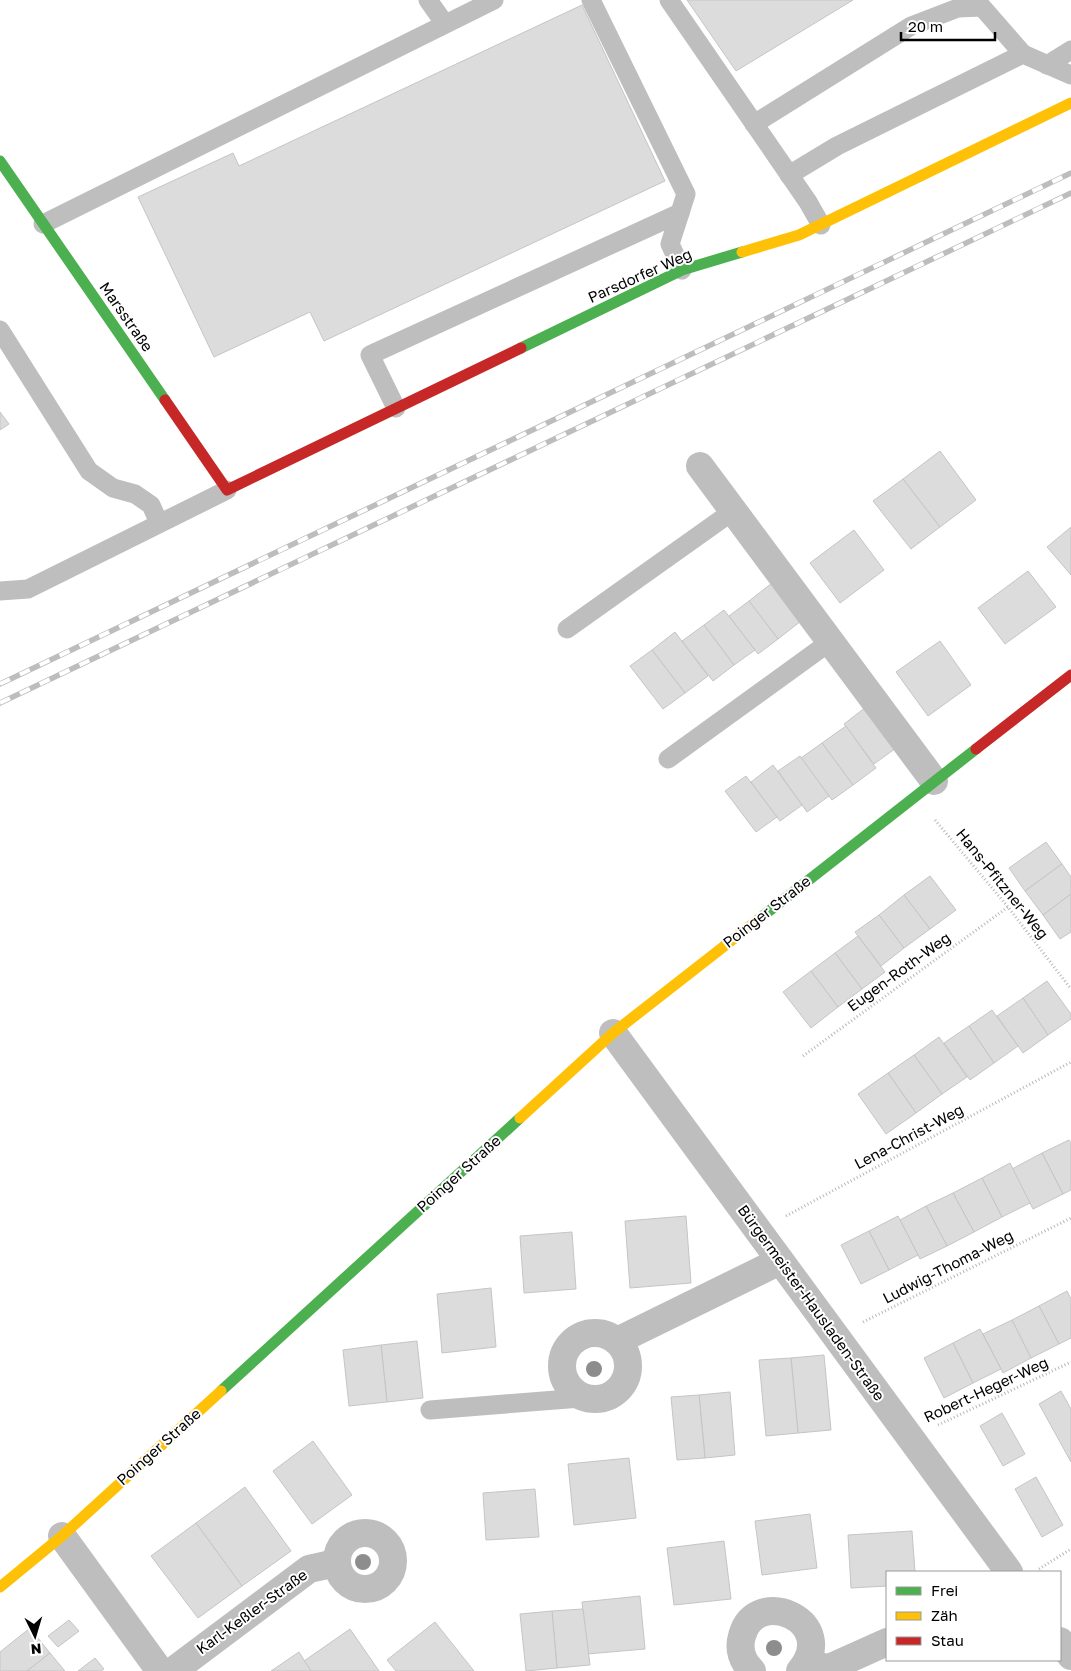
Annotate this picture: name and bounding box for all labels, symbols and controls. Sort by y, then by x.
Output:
scale bar [901,10,995,42]
text: 20 m [908,17,943,35]
street label: Parsdorfer Weg [585,244,694,306]
street label: Marsstraße [96,278,158,355]
street label: Hans-Pfitzner-Weg [953,825,1053,942]
street label: Poinger Straße [719,871,814,951]
street label: Eugen-Roth-Weg [843,928,953,1015]
street label: Lena-Christ-Weg [851,1100,966,1172]
street label: Poinger Straße [413,1131,504,1216]
street label: Bürgermeister-Hausladen-Straße [735,1201,889,1404]
street label: Ludwig-Thoma-Weg [879,1225,1016,1307]
street label: Robert-Heger-Weg [921,1352,1051,1426]
street label: Poinger Straße [113,1404,204,1489]
street label: Karl-Keßler-Straße [192,1565,311,1657]
legend [886,1571,1061,1661]
text: Frei [931,1581,958,1599]
text: Zäh [931,1606,958,1624]
north arrow [10,1611,60,1661]
text: Stau [931,1631,964,1649]
text: N [30,1641,42,1658]

